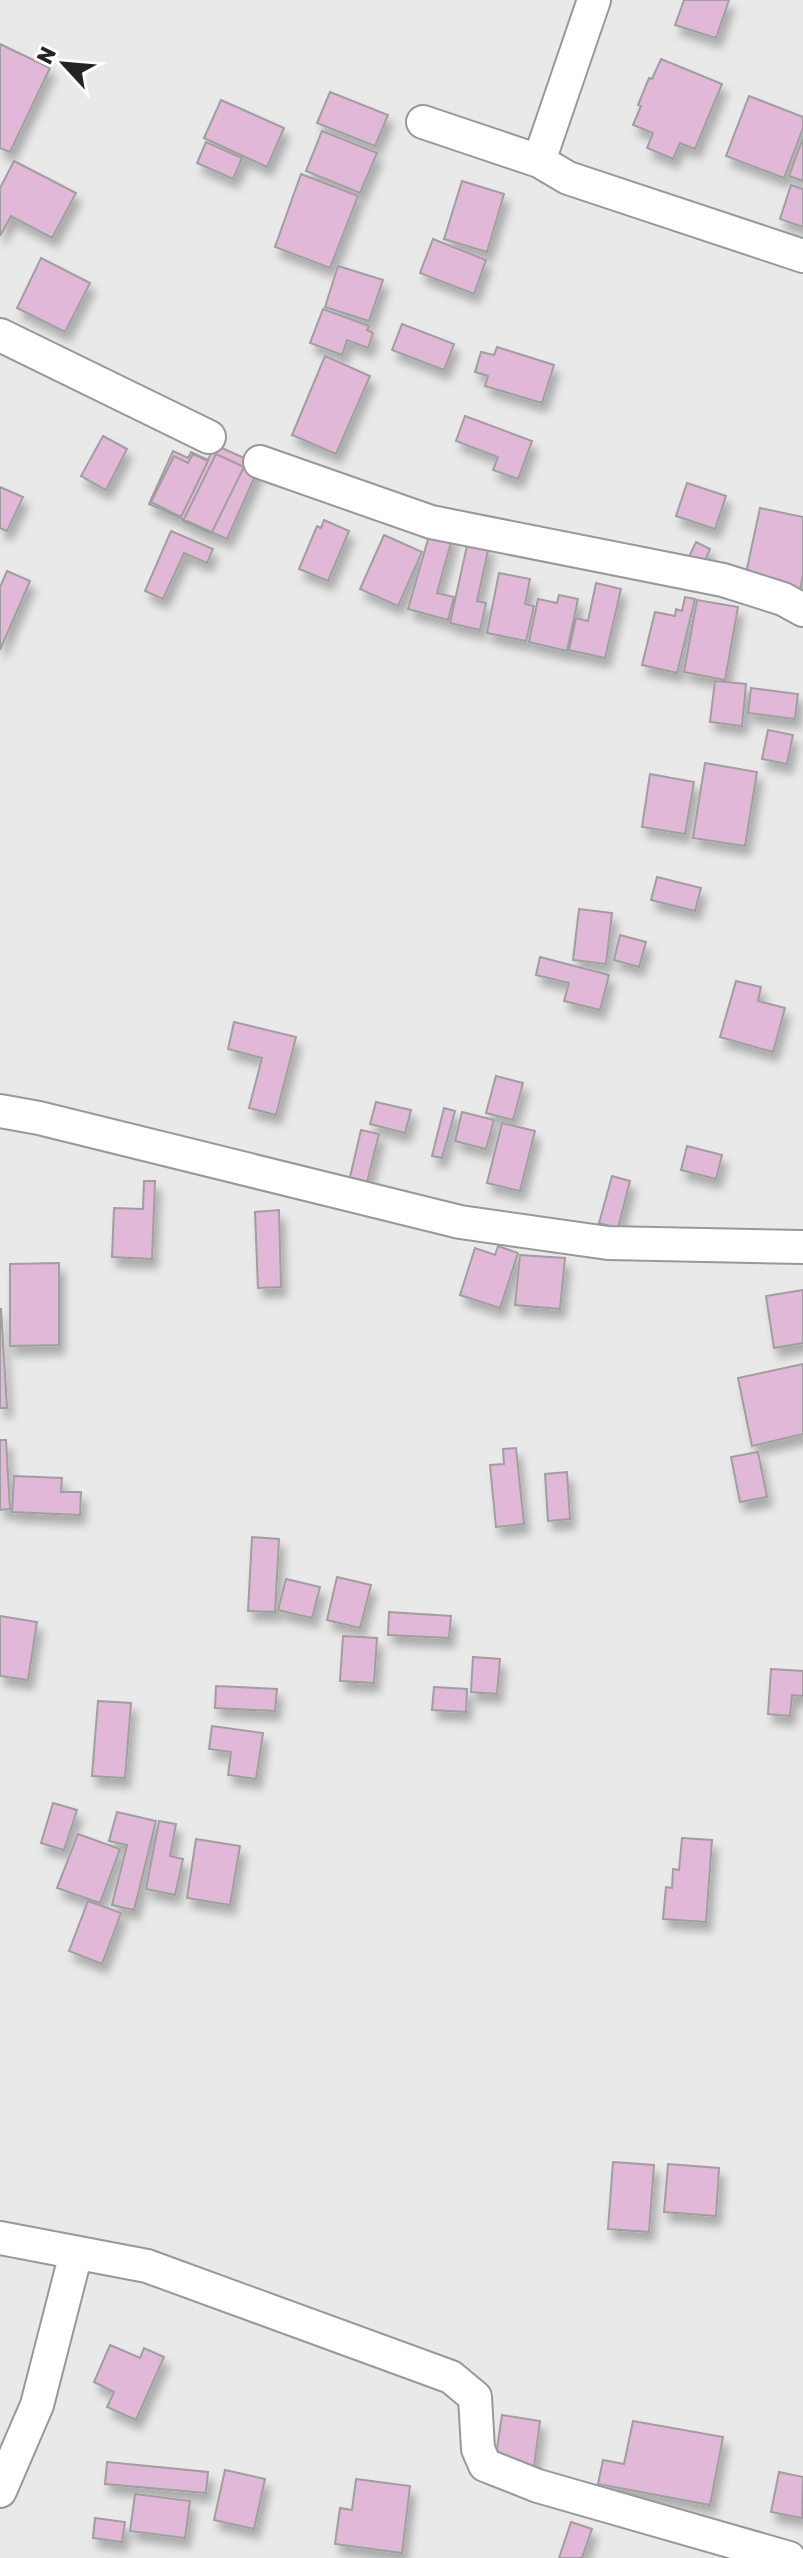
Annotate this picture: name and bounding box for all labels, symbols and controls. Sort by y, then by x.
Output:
north arrow [24,24,104,104]
text: N [31,42,62,68]

